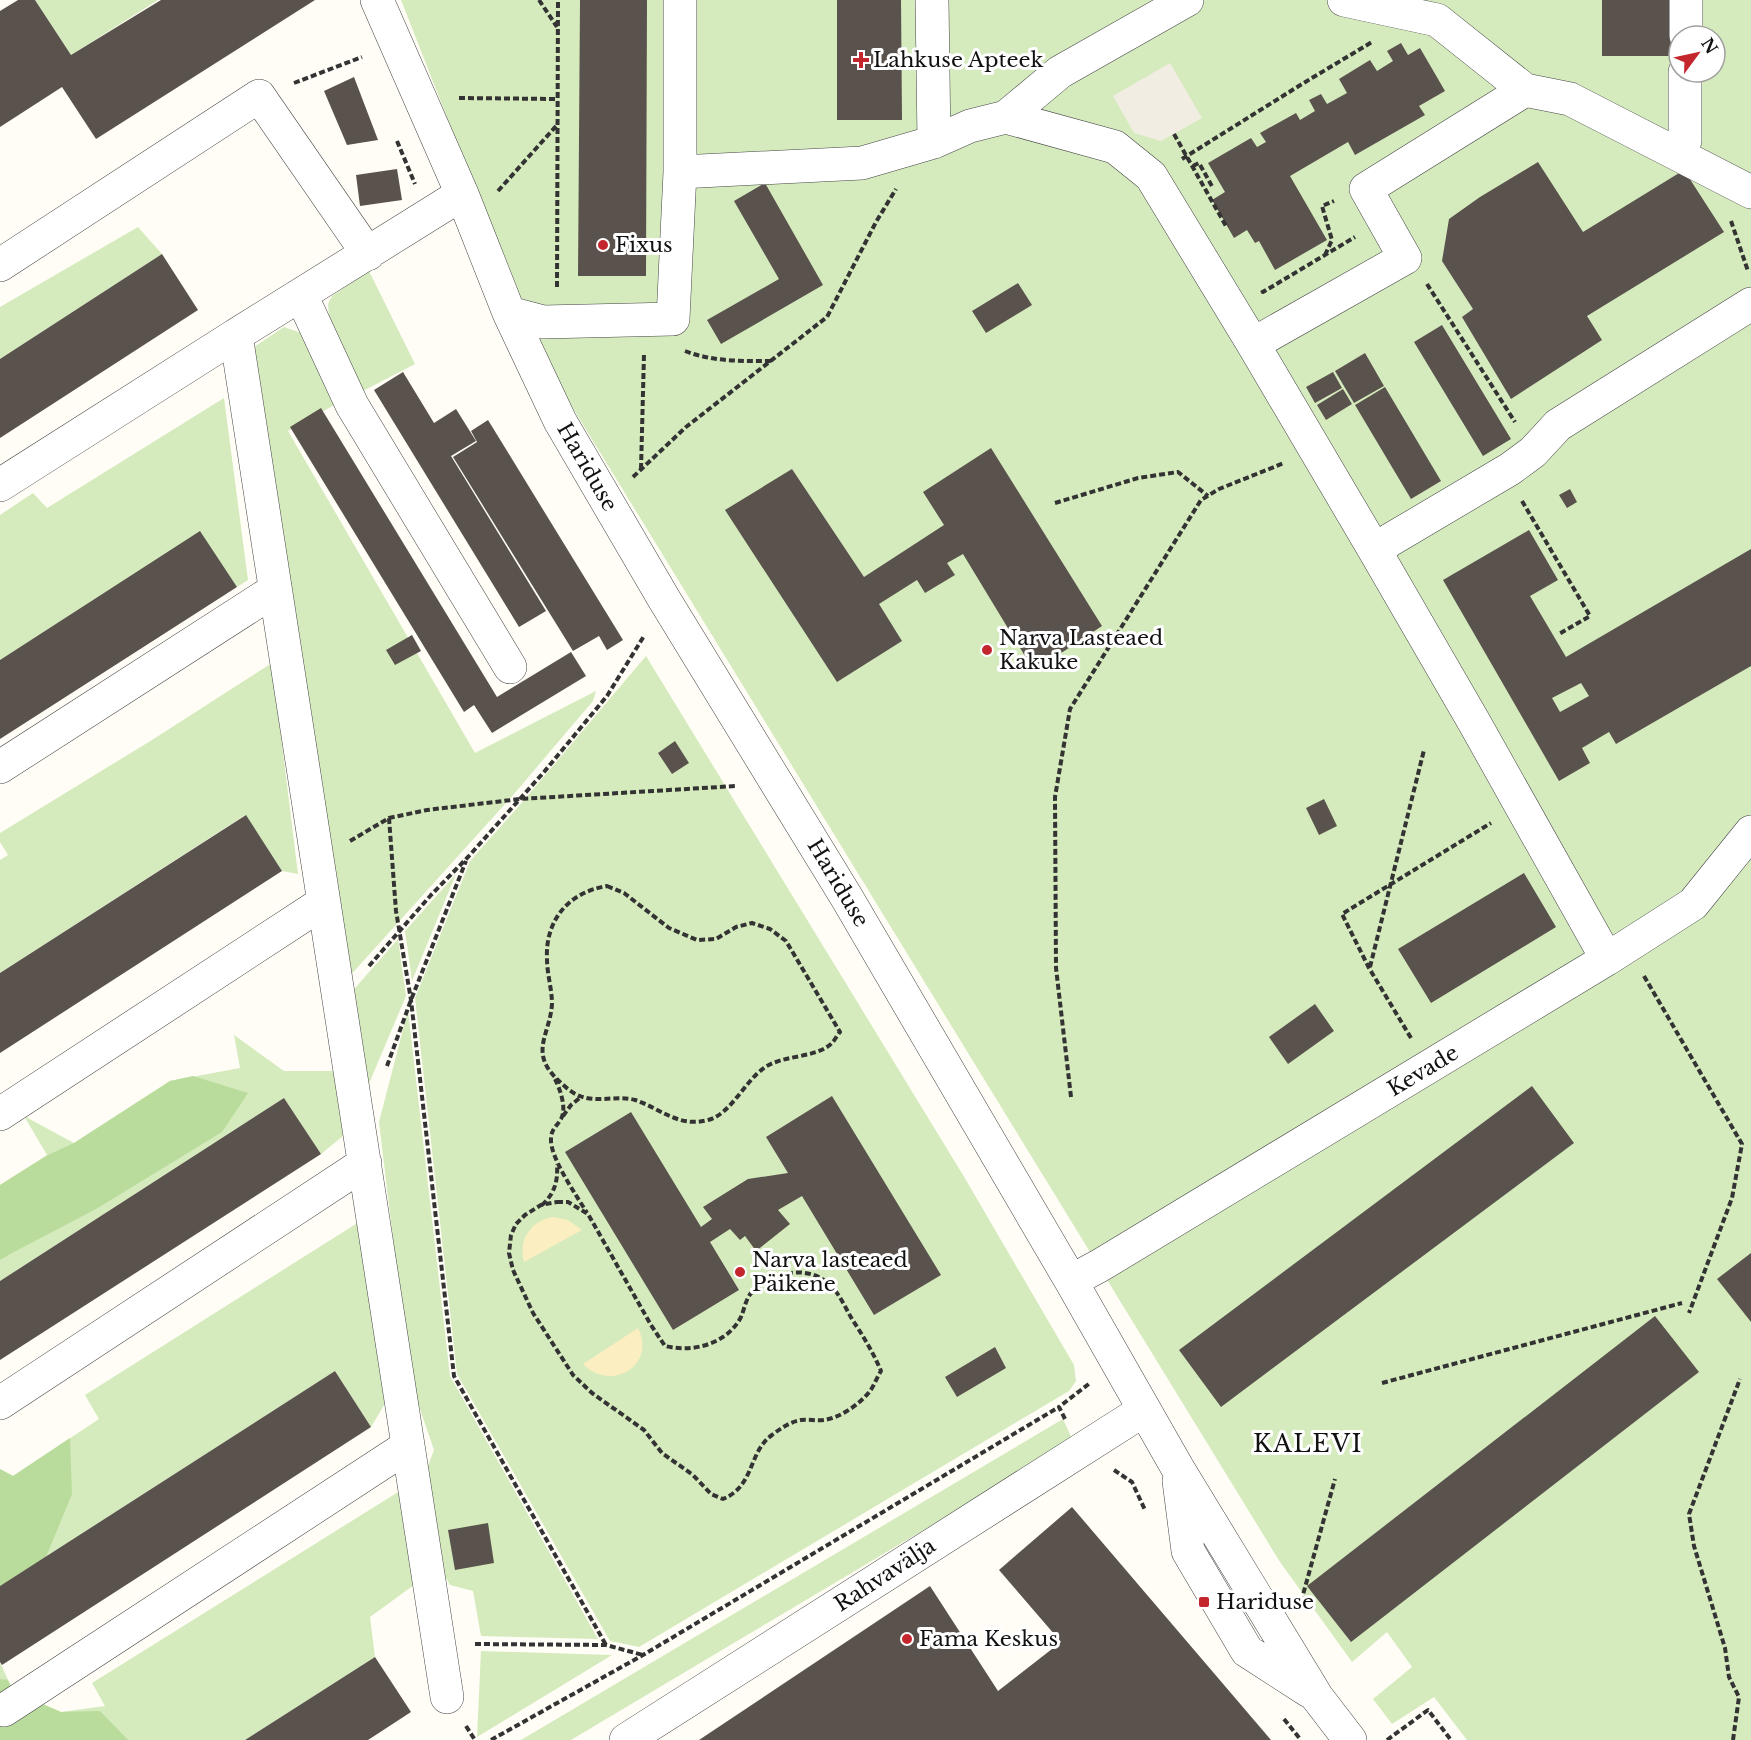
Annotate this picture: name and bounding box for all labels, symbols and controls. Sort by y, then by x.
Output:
north arrow [1667,24,1727,84]
text: N [1697,34,1722,58]
place label: Lahkuse Apteek [873,47,1044,73]
marker: Lahkuse Apteek [854,53,868,67]
place label: Fixus [615,232,673,258]
marker: Fixus [596,238,610,252]
street label: Hariduse [551,418,623,516]
place label: Narva Lasteaed Kakuke [999,625,1163,675]
marker: Narva Lasteaed Kakuke [980,643,994,657]
street label: Hariduse [802,834,874,932]
street label: Kevade [1383,1040,1463,1102]
place label: Narva lasteaed Päikene [752,1247,908,1297]
marker: Narva lasteaed Päikene [733,1265,747,1279]
district label: KALEVI [1253,1429,1363,1458]
street label: Rahvavälja [830,1533,941,1617]
place label: Hariduse [1216,1589,1314,1615]
marker: Hariduse [1197,1595,1211,1609]
place label: Fama Keskus [919,1626,1058,1652]
marker: Fama Keskus [900,1632,914,1646]

